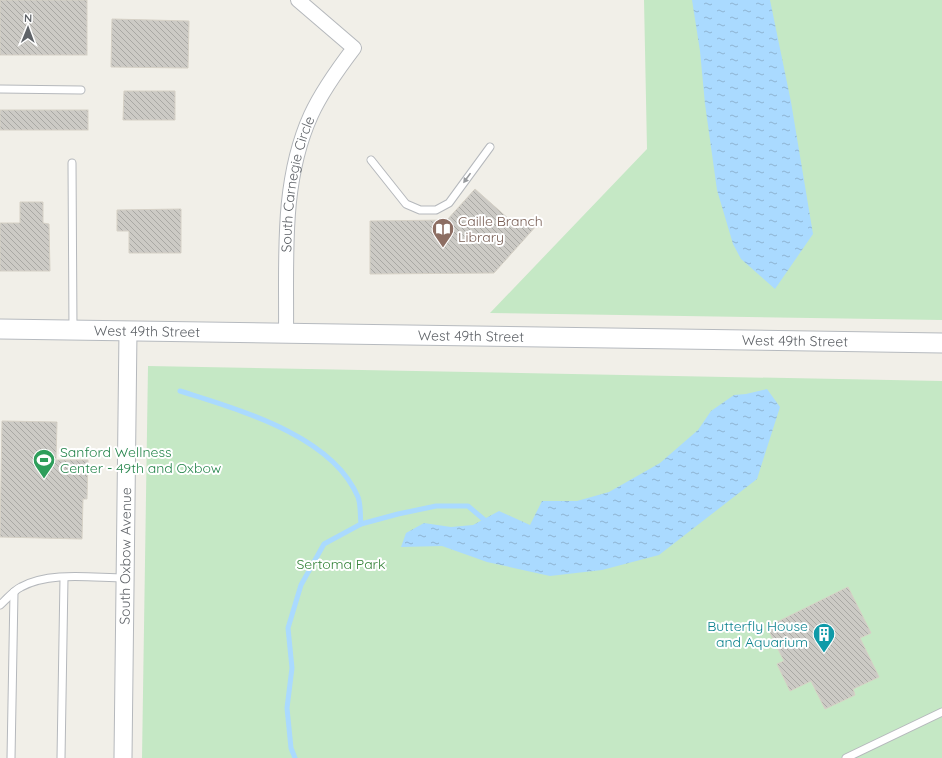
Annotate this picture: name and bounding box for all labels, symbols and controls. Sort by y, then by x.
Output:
north arrow [8,8,48,48]
text: N [24,11,32,25]
street label: South Carnegie Circle [277,113,319,253]
one-way arrow [463,173,471,184]
place label: Caille Branch Library [458,212,543,246]
library icon: Caille Branch Library [430,216,456,249]
street label: West 49th Street [94,321,200,341]
street label: West 49th Street [418,326,524,346]
street label: West 49th Street [742,331,848,351]
place label: Sanford Wellness Center - 49th and Oxbow [60,443,222,477]
sports icon: Sanford Wellness Center - 49th and Oxbow [31,447,57,480]
street label: South Oxbow Avenue [116,487,135,625]
park label: Sertoma Park [296,555,386,573]
place label: Butterfly House and Aquarium [707,617,808,651]
building icon: Butterfly House and Aquarium [811,621,837,654]

